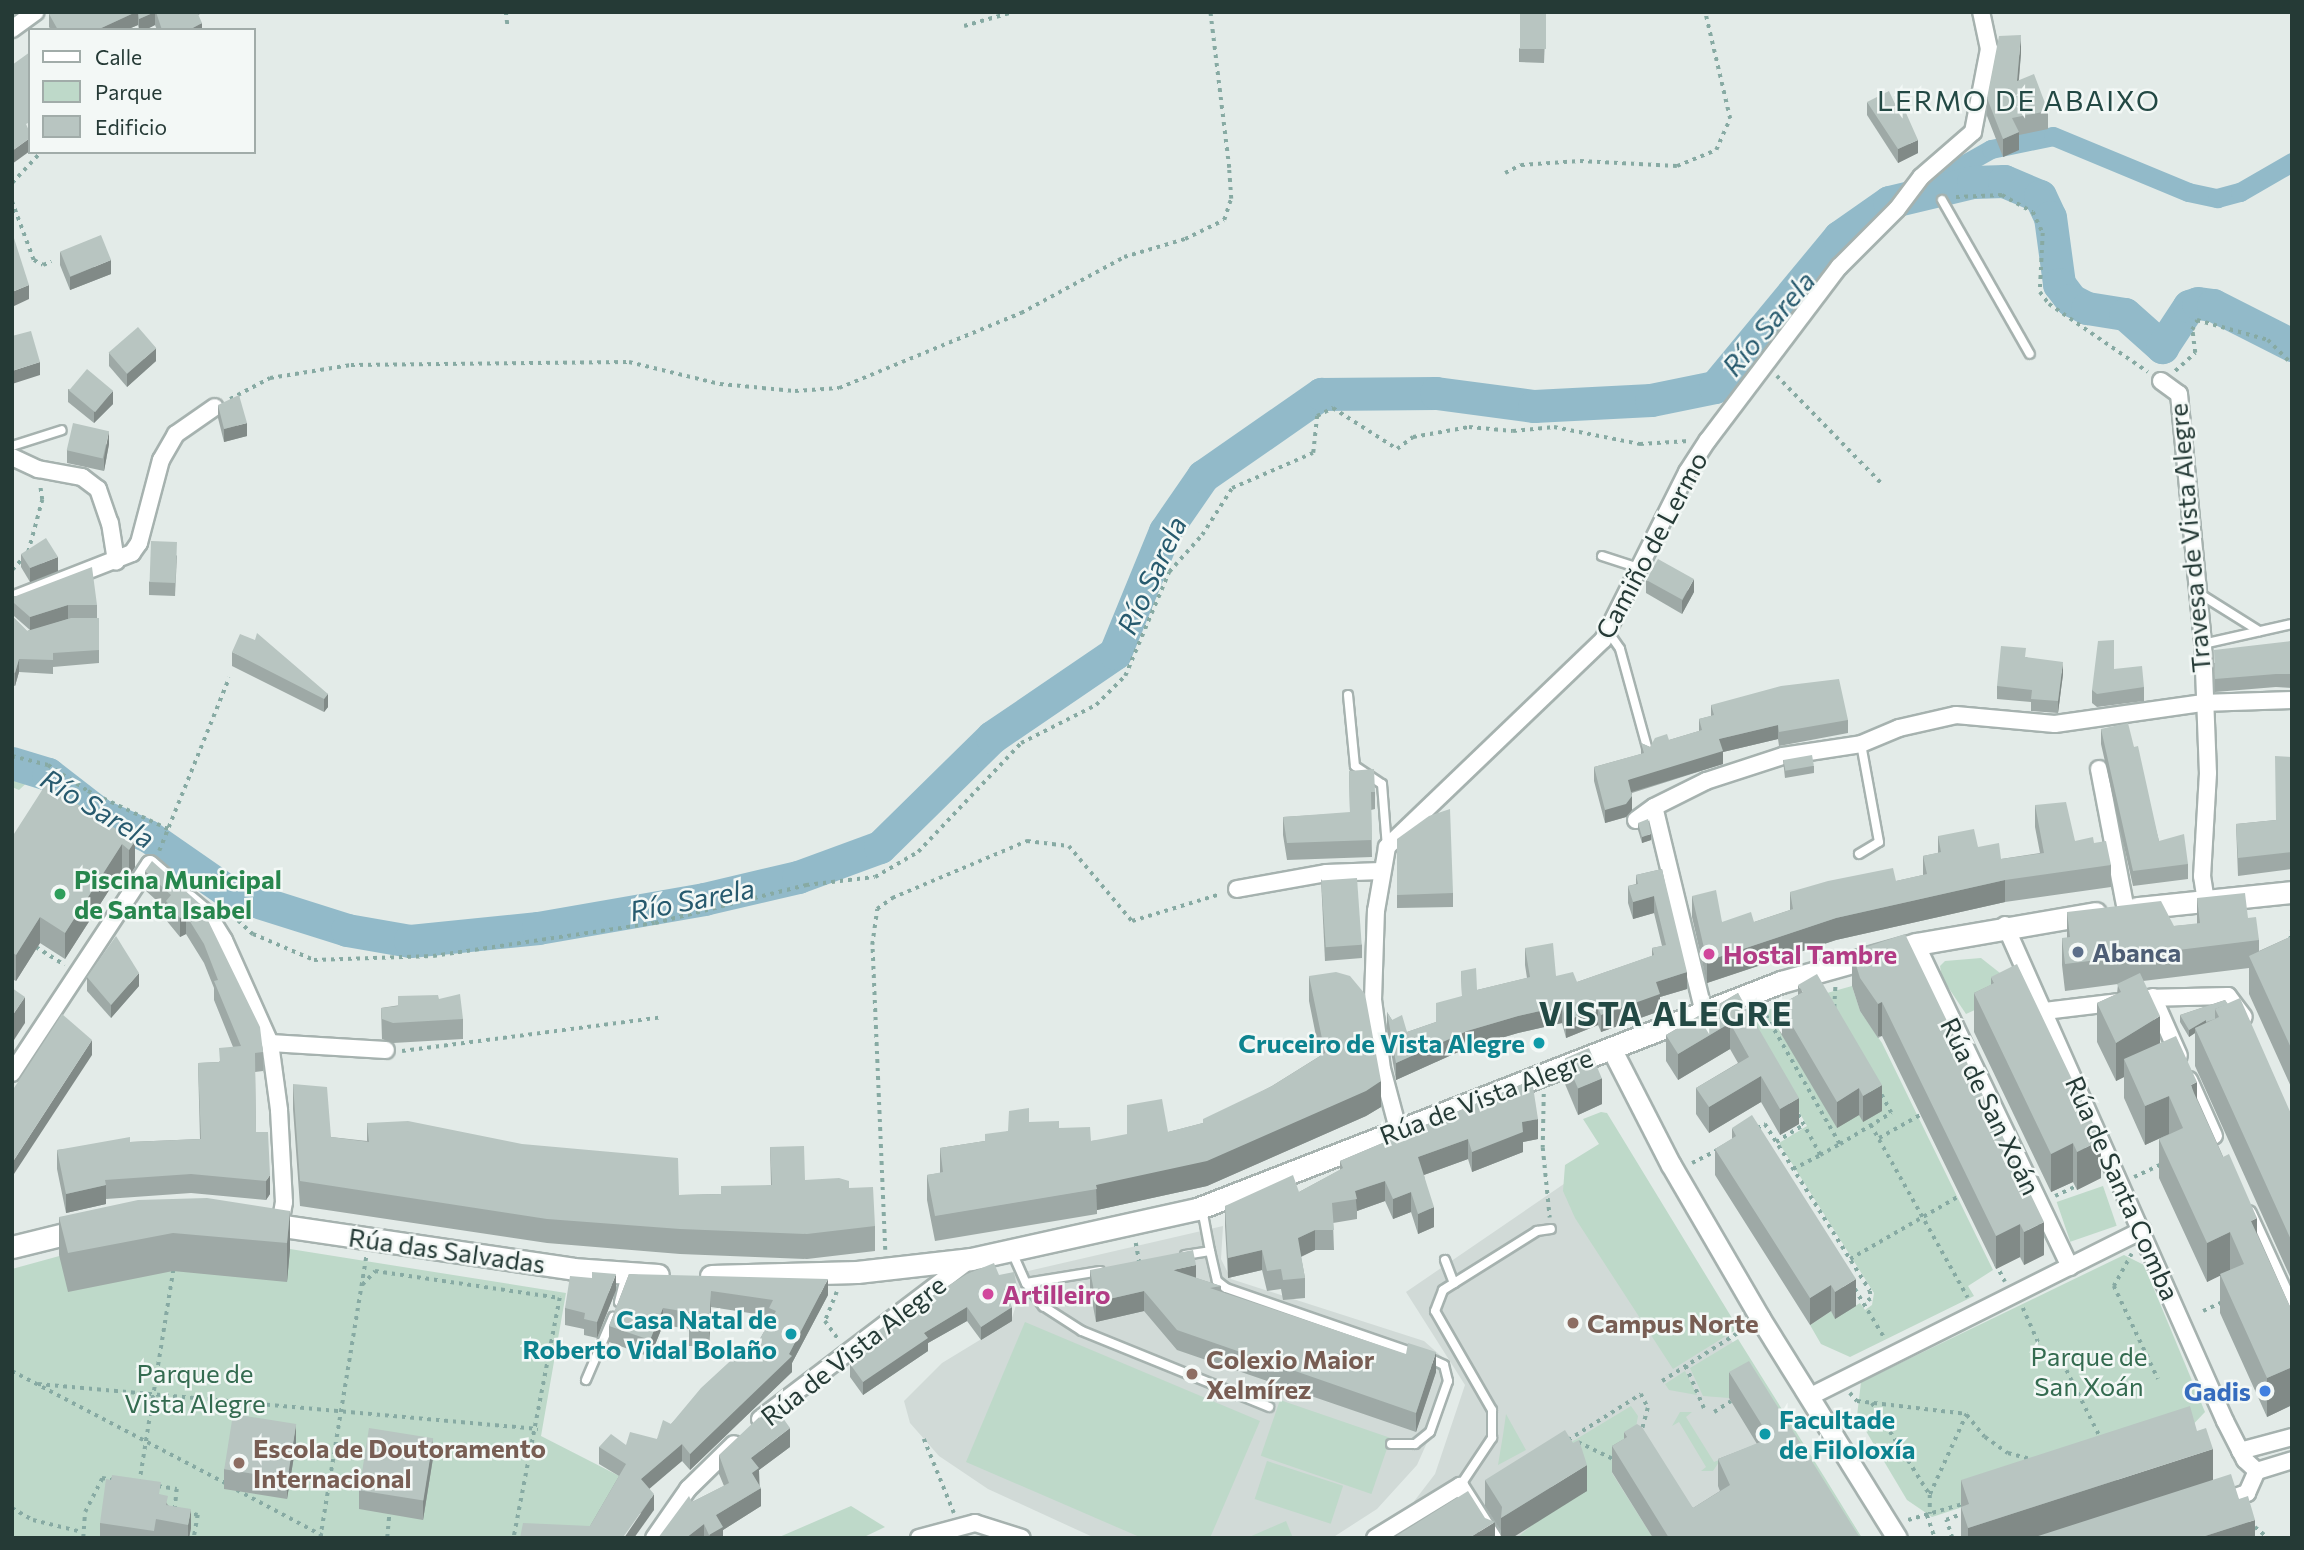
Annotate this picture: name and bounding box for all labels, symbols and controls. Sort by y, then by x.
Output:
legend [28,28,256,154]
text: Calle [95,44,142,69]
text: Parque [95,79,162,104]
district label: LERMO DE ABAIXO [1879,83,2159,117]
text: Edificio [95,114,167,139]
water label: Río Sarela [1715,264,1821,382]
street label: Travesa de Vista Alegre [2162,402,2216,674]
street label: Camiño de Lermo [1589,446,1713,644]
water label: Río Sarela [1109,511,1193,639]
water label: Río Sarela [35,761,161,855]
place label: Piscina Municipal de Santa Isabel [74,863,282,924]
water label: Río Sarela [627,870,757,928]
marker: Piscina Municipal de Santa Isabel [52,886,68,902]
place label: Abanca [2092,936,2181,968]
place label: Hostal Tambre [1723,938,1897,970]
marker: Abanca [2070,944,2086,960]
marker: Hostal Tambre [1701,946,1717,962]
district label: VISTA ALEGRE [1540,993,1792,1033]
street label: Rúa de San Xoán [1935,1012,2047,1200]
place label: Cruceiro de Vista Alegre [1238,1027,1525,1059]
marker: Cruceiro de Vista Alegre [1531,1035,1547,1051]
street label: Rúa de Vista Alegre [1375,1041,1597,1151]
street label: Rúa de Santa Comba [2060,1071,2186,1305]
street label: Rúa das Salvadas [347,1221,547,1279]
street label: Rúa de Vista Alegre [755,1268,951,1432]
place label: Artilleiro [1002,1278,1111,1310]
marker: Artilleiro [980,1286,996,1302]
place label: Casa Natal de Roberto Vidal Bolaño [522,1303,777,1364]
place label: Campus Norte [1587,1307,1759,1339]
marker: Campus Norte [1565,1315,1581,1331]
marker: Casa Natal de Roberto Vidal Bolaño [783,1326,799,1342]
park label: Parque de San Xoán [2031,1340,2147,1402]
place label: Colexio Maior Xelmírez [1206,1343,1375,1404]
park label: Parque de Vista Alegre [124,1357,266,1418]
marker: Colexio Maior Xelmírez [1184,1366,1200,1382]
place label: Gadis [2184,1375,2251,1407]
marker: Gadis [2257,1383,2273,1399]
place label: Facultade de Filoloxía [1779,1403,1915,1464]
marker: Facultade de Filoloxía [1757,1426,1773,1442]
place label: Escola de Doutoramento Internacional [253,1432,546,1494]
marker: Escola de Doutoramento Internacional [231,1455,247,1471]

